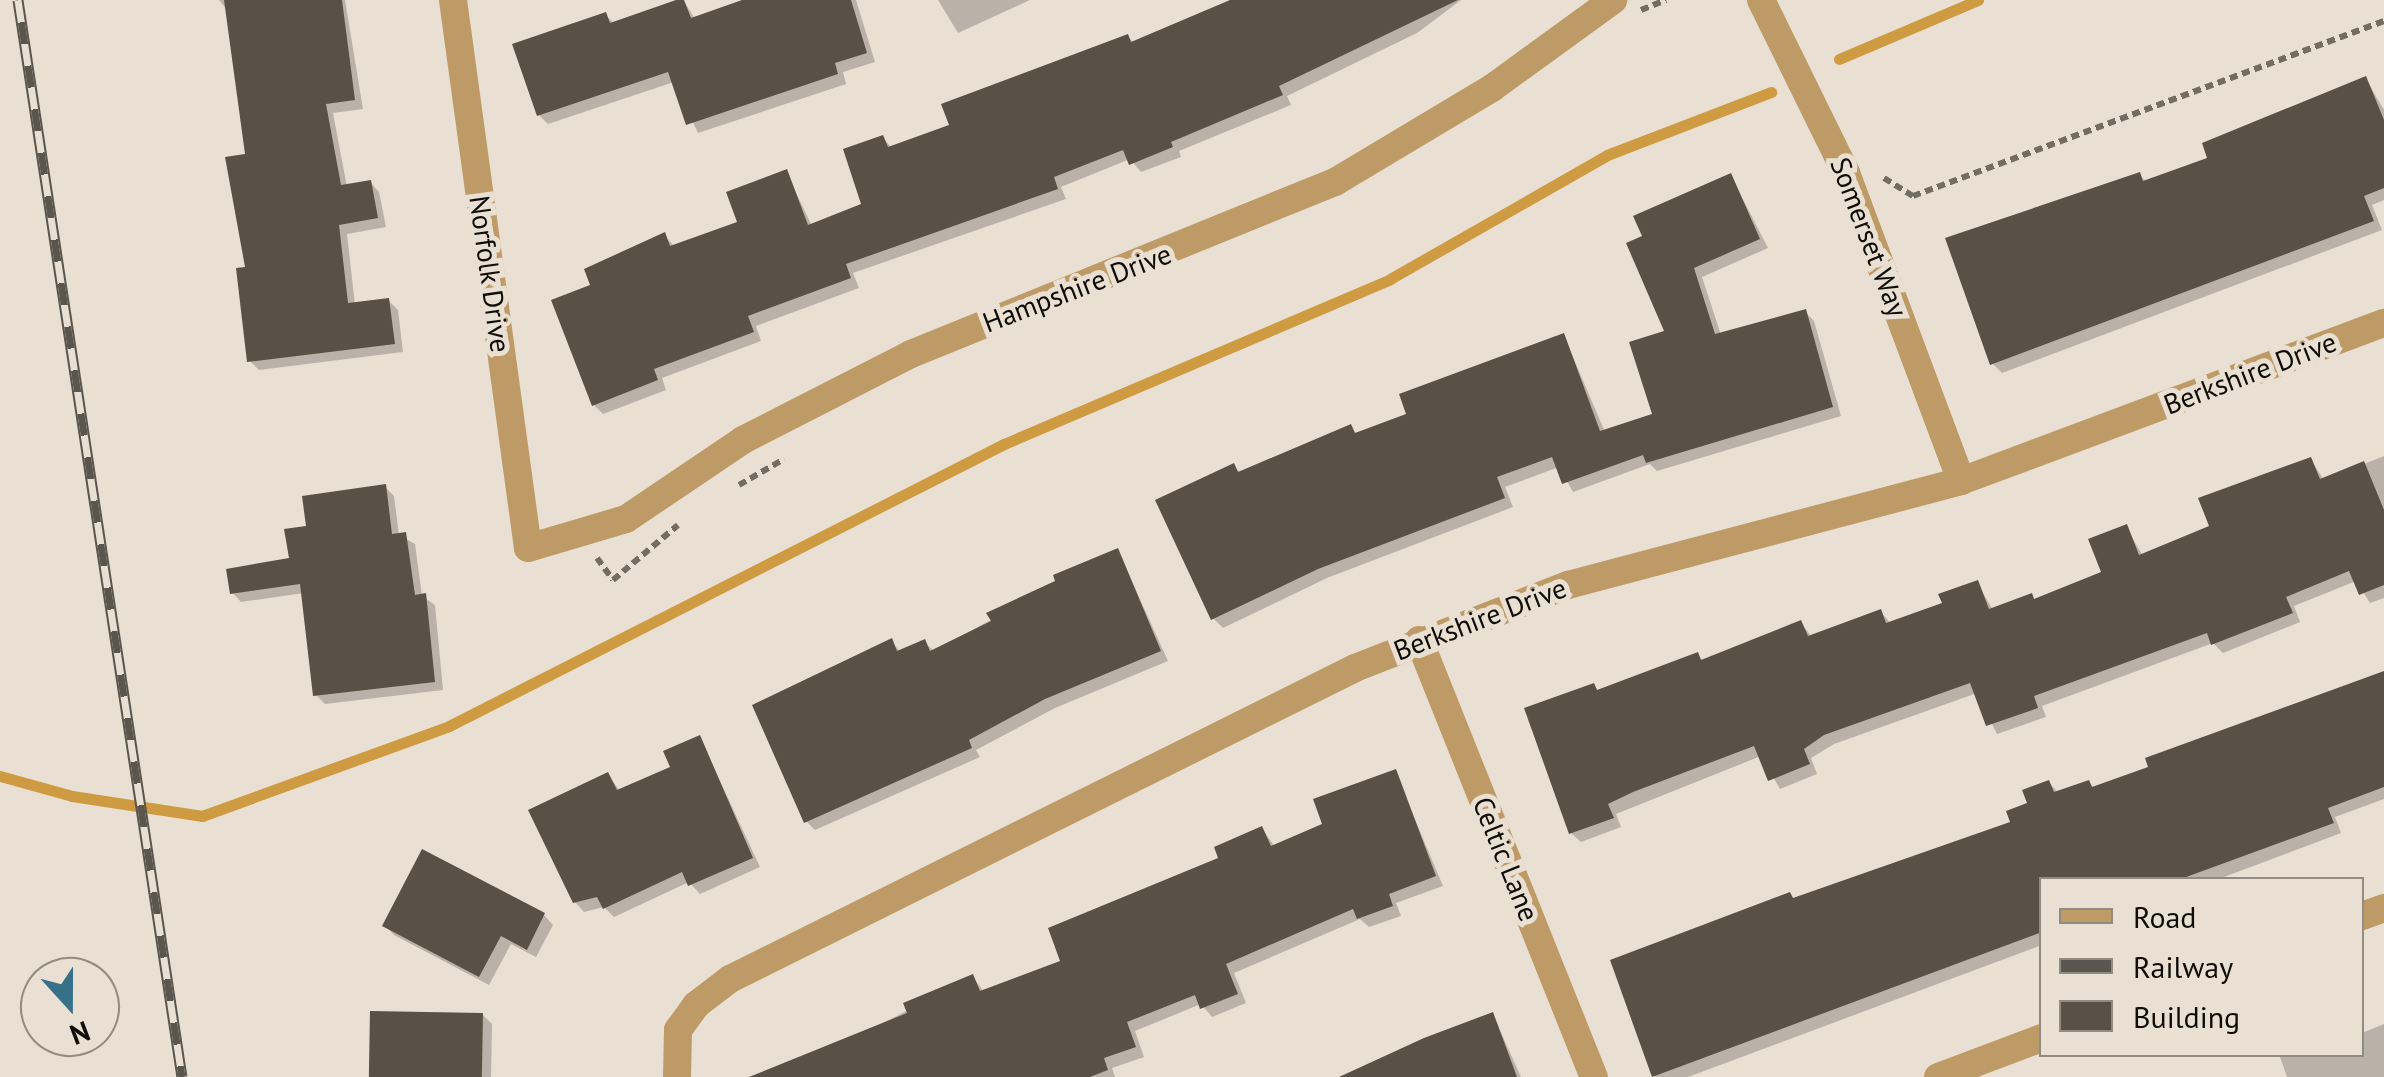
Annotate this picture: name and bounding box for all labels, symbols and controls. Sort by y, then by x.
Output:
street label: Somerset Way [1823,152,1915,322]
street label: Norfolk Drive [462,193,518,355]
street label: Hampshire Drive [978,237,1176,339]
street label: Berkshire Drive [2159,325,2341,421]
street label: Berkshire Drive [1389,571,1571,667]
street label: Celtic Lane [1466,792,1546,926]
legend [2039,877,2364,1057]
text: Road [2133,897,2197,936]
text: Railway [2133,947,2233,986]
north arrow [20,957,120,1057]
text: Building [2133,997,2240,1036]
text: N [65,1013,95,1054]

